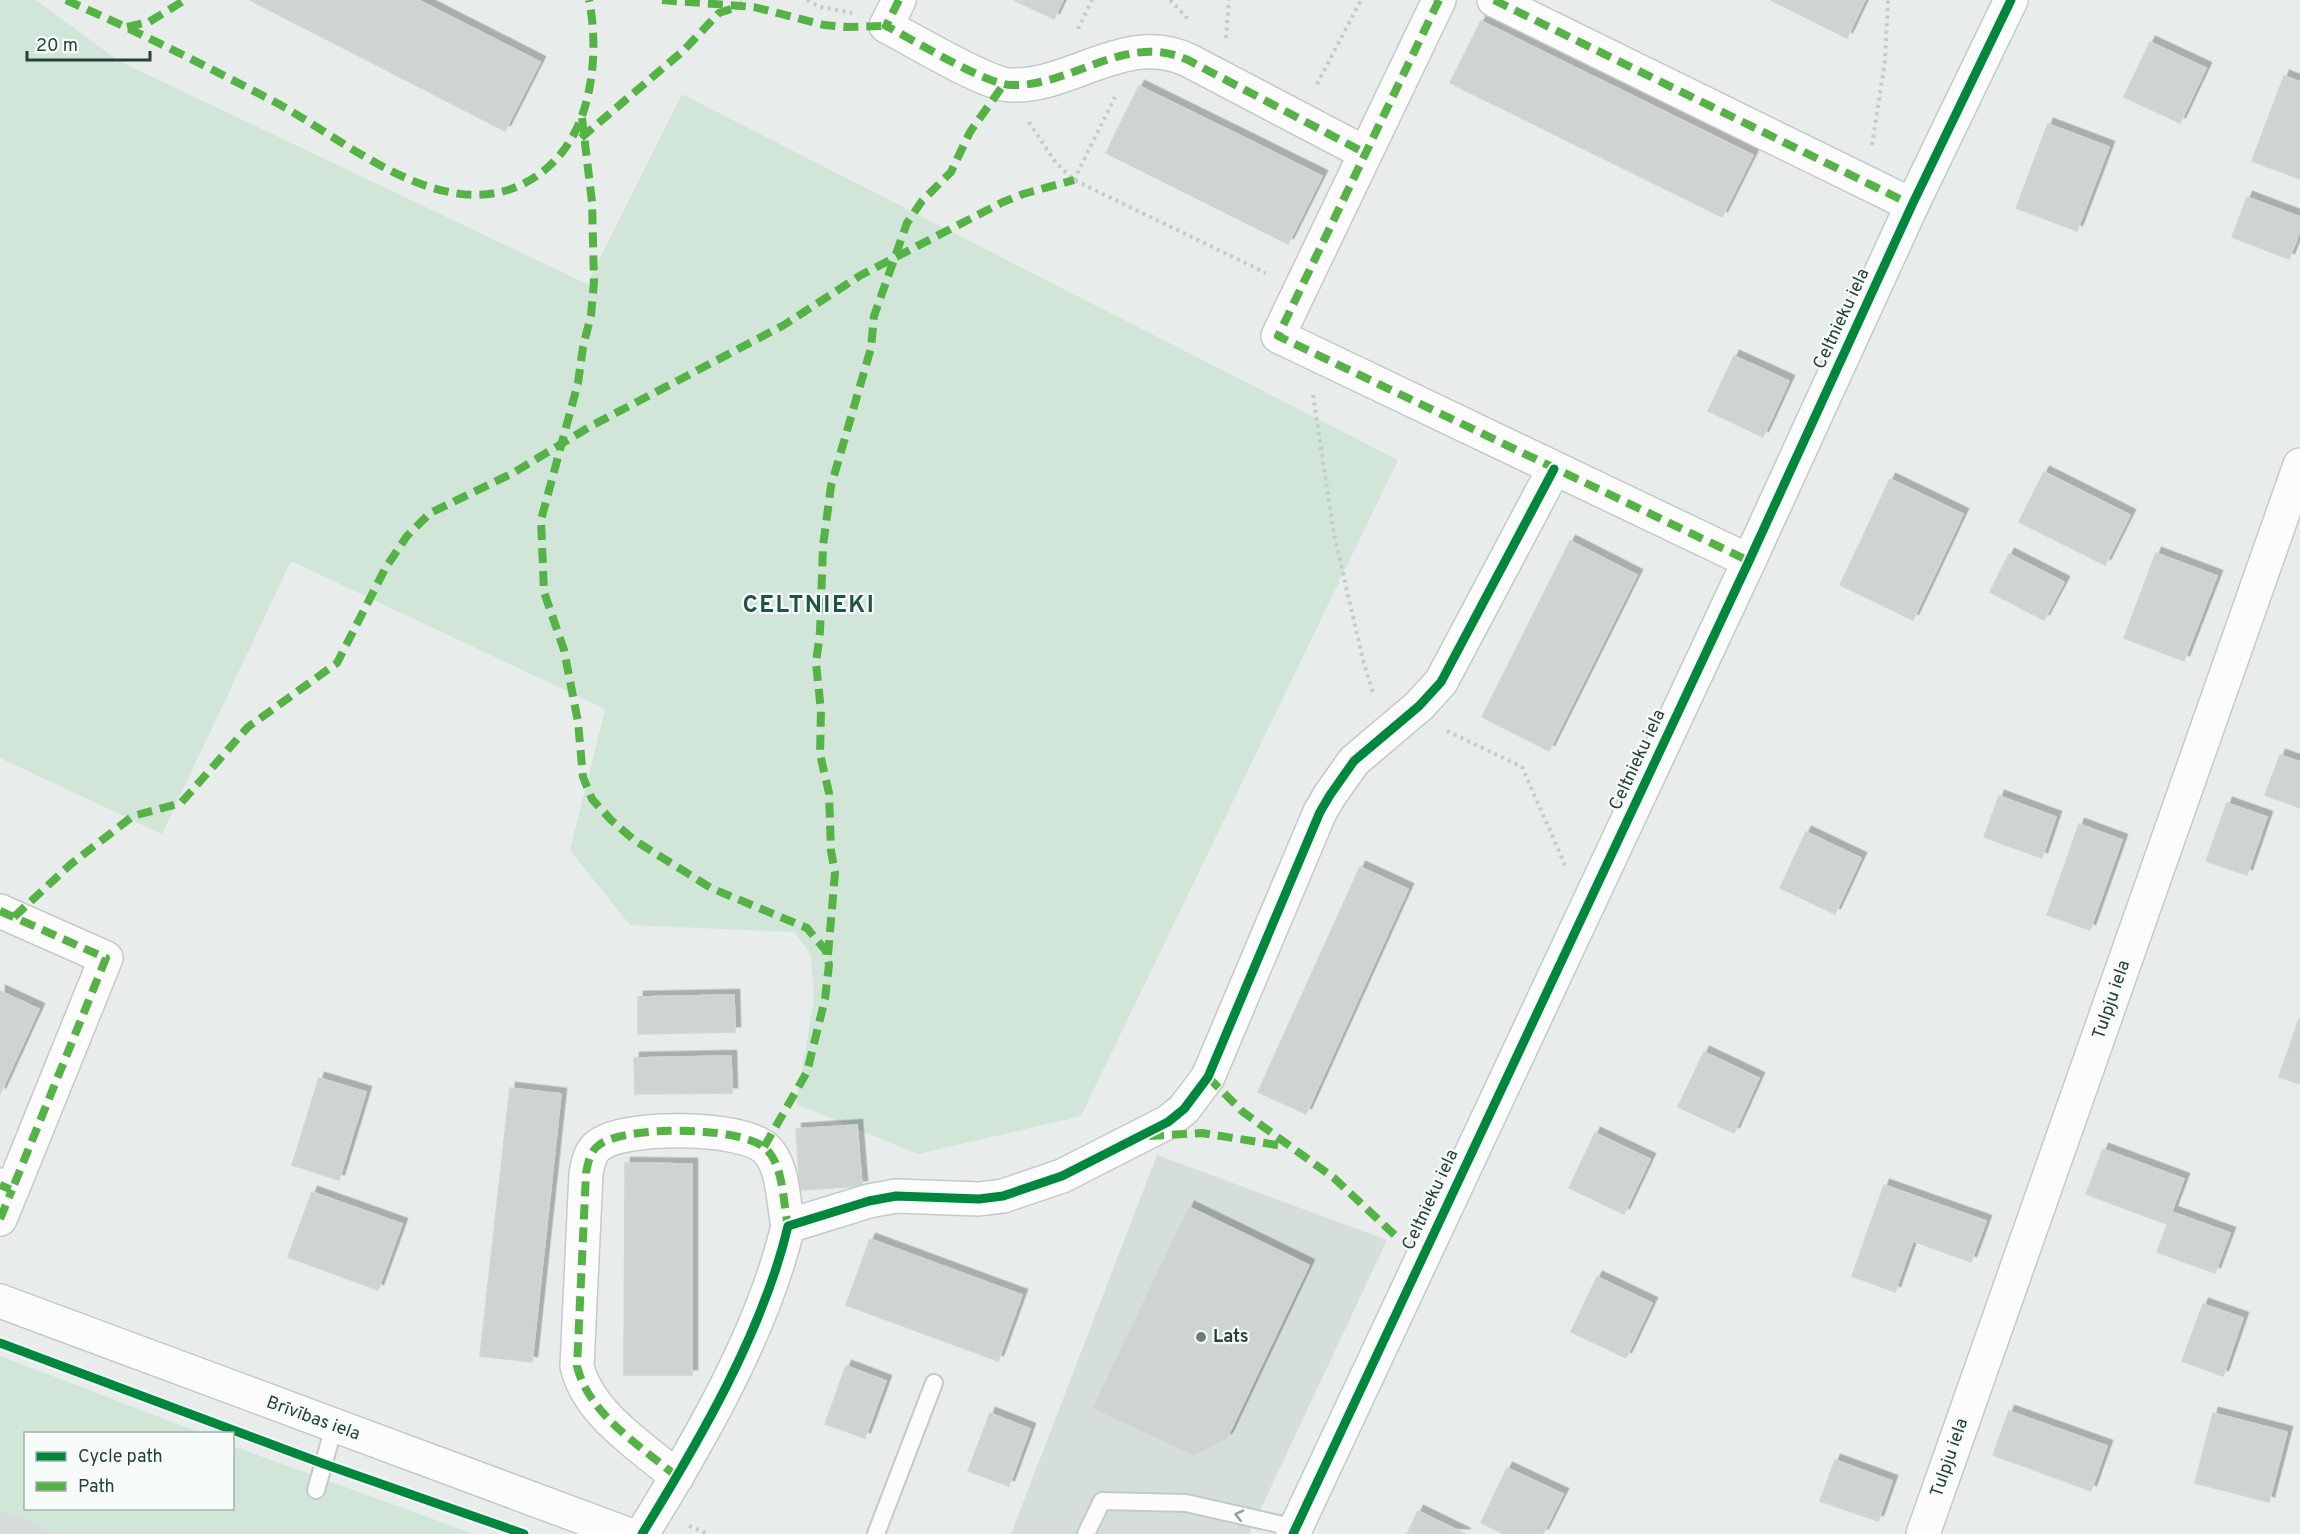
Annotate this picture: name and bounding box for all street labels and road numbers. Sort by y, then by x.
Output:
street label: Celtnieku iela [1809,265,1875,373]
street label: Celtnieku iela [1605,706,1671,814]
street label: Tulpju iela [2088,957,2136,1043]
street label: Celtnieku iela [1398,1146,1464,1254]
street label: Brīvības iela [263,1391,363,1447]
street label: Tulpju iela [1926,1415,1974,1501]

